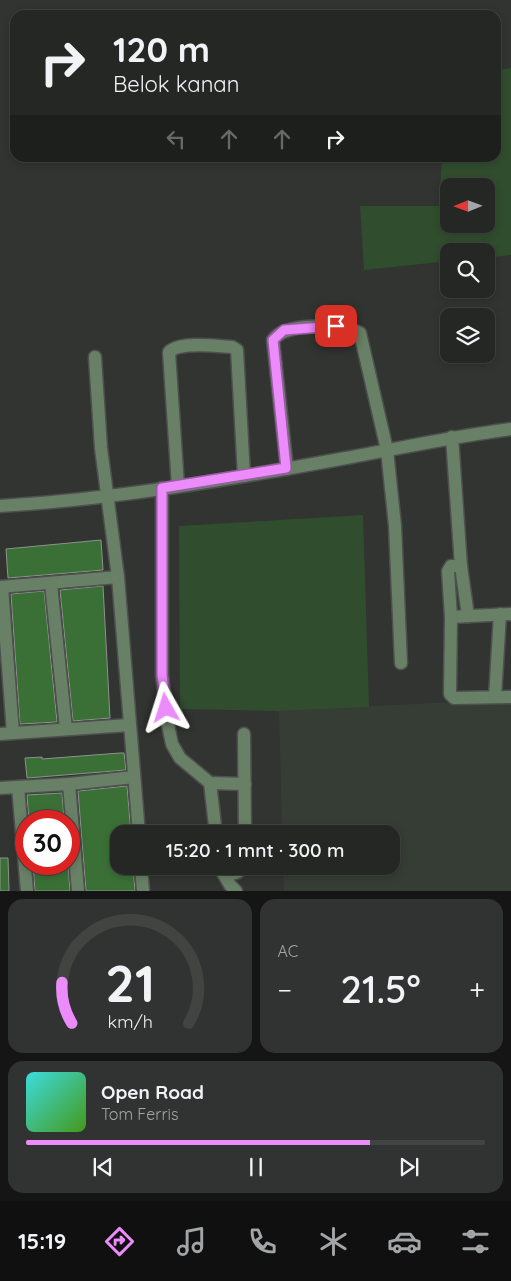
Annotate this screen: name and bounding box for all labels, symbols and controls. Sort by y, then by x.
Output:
text: 120 m [113,27,210,71]
icon: right [30,30,95,95]
text: Belok kanan [113,70,239,98]
icon: left [162,125,190,153]
icon: ahead [215,125,243,153]
icon: ahead [268,125,296,153]
icon: right [321,125,349,153]
north arrow [440,178,495,232]
map controls [440,178,495,363]
button: search [440,243,495,298]
pin [315,305,357,347]
button: layers [440,308,495,363]
icon: arrive [322,312,350,340]
position arrow [139,681,191,733]
speed limit sign: 30 [15,810,80,875]
text: 15:20 · 1 mnt · 300 m [166,838,344,862]
text: AC [278,941,298,961]
text: 21 [105,950,155,1015]
text: 21.5° [341,965,421,1013]
text: − [278,972,292,1007]
text: + [469,972,485,1007]
text: km/h [107,1010,152,1032]
text: Open Road [101,1080,204,1104]
text: Tom Ferris [101,1104,178,1124]
icon: previous [89,1153,117,1181]
icon: pause [242,1153,270,1181]
icon: next [395,1153,423,1181]
icon: directions [102,1224,137,1259]
icon: music [174,1224,209,1259]
icon: phone [245,1224,280,1259]
icon: climate [316,1224,351,1259]
icon: car [387,1224,422,1259]
icon: filters [458,1224,493,1259]
text: 15:19 [18,1227,66,1255]

